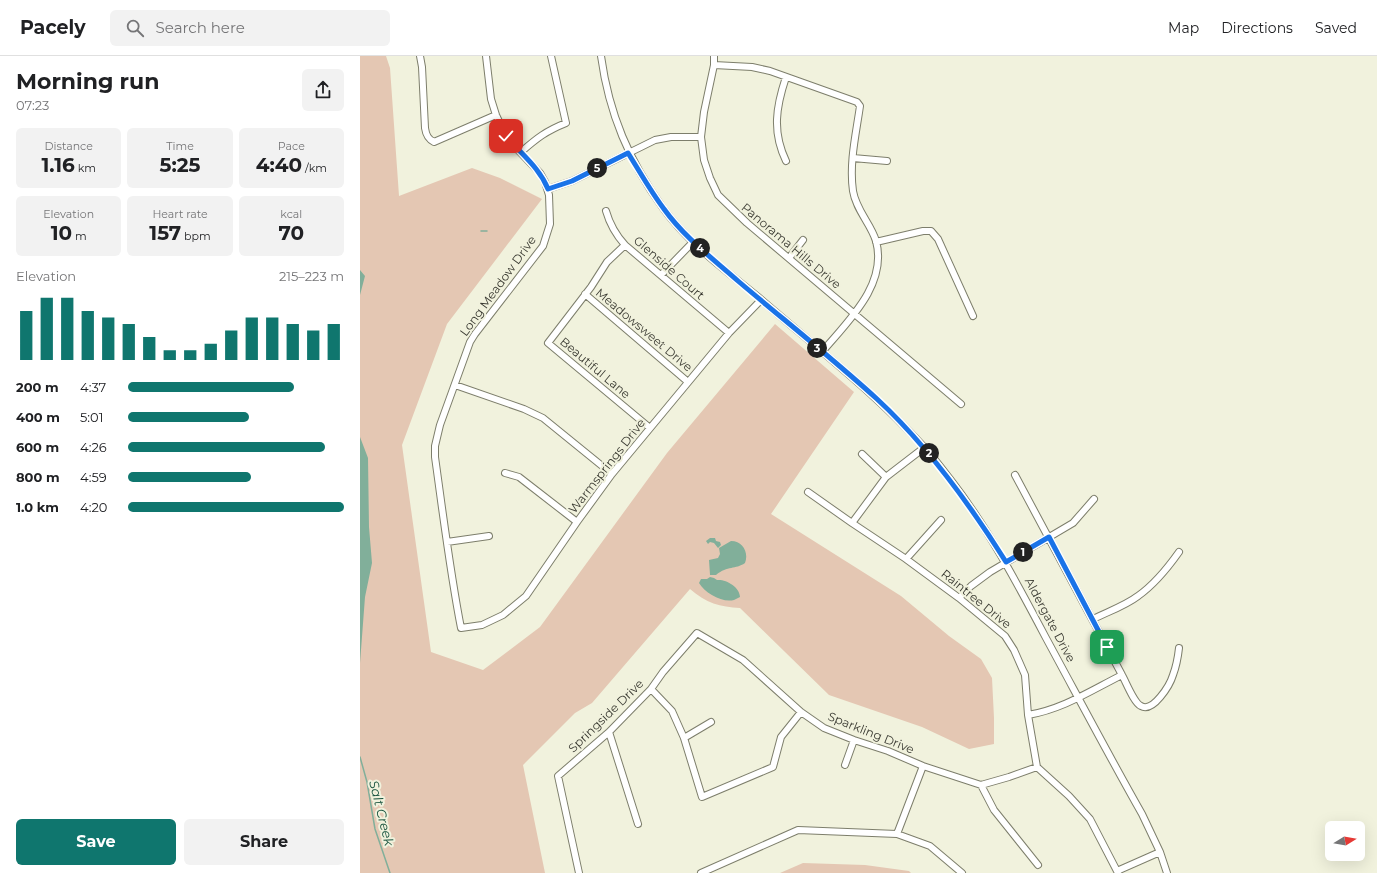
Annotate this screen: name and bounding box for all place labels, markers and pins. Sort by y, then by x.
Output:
pin [489,119,523,153]
pin: 5 [587,158,607,178]
pin: 4 [690,238,710,258]
pin: 3 [807,338,827,358]
pin: 2 [919,443,939,463]
pin: 1 [1013,542,1033,562]
pin [1090,630,1124,664]

